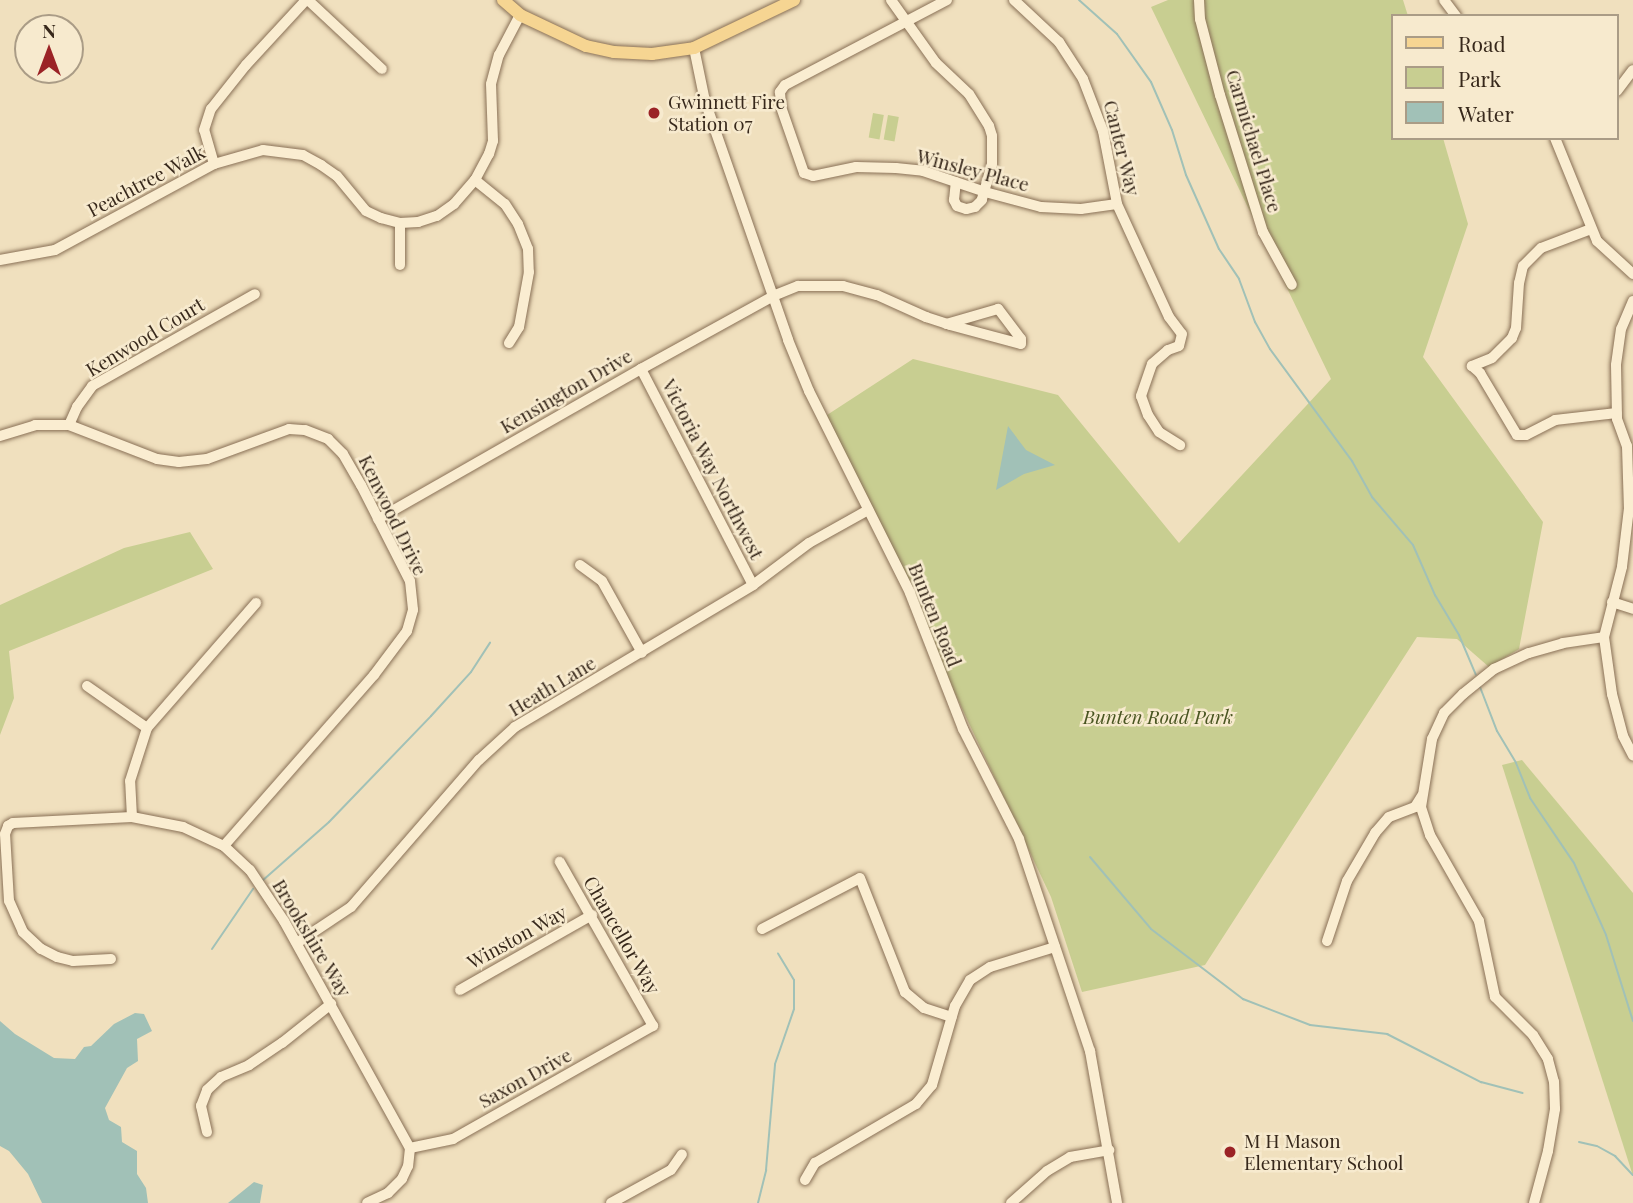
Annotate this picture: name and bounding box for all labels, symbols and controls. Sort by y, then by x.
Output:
north arrow [14,14,84,84]
legend [1392,14,1619,140]
text: N [42,17,56,43]
text: Road [1458,29,1506,57]
text: Park [1458,64,1501,92]
street label: Carmichael Place [1221,67,1287,215]
place label: Gwinnett Fire Station 07 [668,91,785,135]
street label: Canter Way [1099,97,1145,199]
text: Water [1458,99,1514,127]
marker: Gwinnett Fire Station 07 [646,105,662,121]
street label: Peachtree Walk [83,140,209,222]
street label: Winsley Place [914,144,1032,196]
street label: Kenwood Court [82,293,208,381]
street label: Kensington Drive [496,344,636,438]
street label: Victoria Way Northwest [657,375,769,563]
street label: Kenwood Drive [354,451,432,579]
street label: Bunten Road [904,560,966,670]
street label: Heath Lane [504,651,600,721]
park label: Bunten Road Park [1083,706,1233,728]
street label: Chancellor Way [579,872,665,998]
street label: Brookshire Way [268,875,356,1001]
street label: Winston Way [463,900,571,974]
street label: Saxon Drive [475,1043,575,1113]
place label: M H Mason Elementary School [1244,1130,1404,1174]
marker: M H Mason Elementary School [1222,1144,1238,1160]

